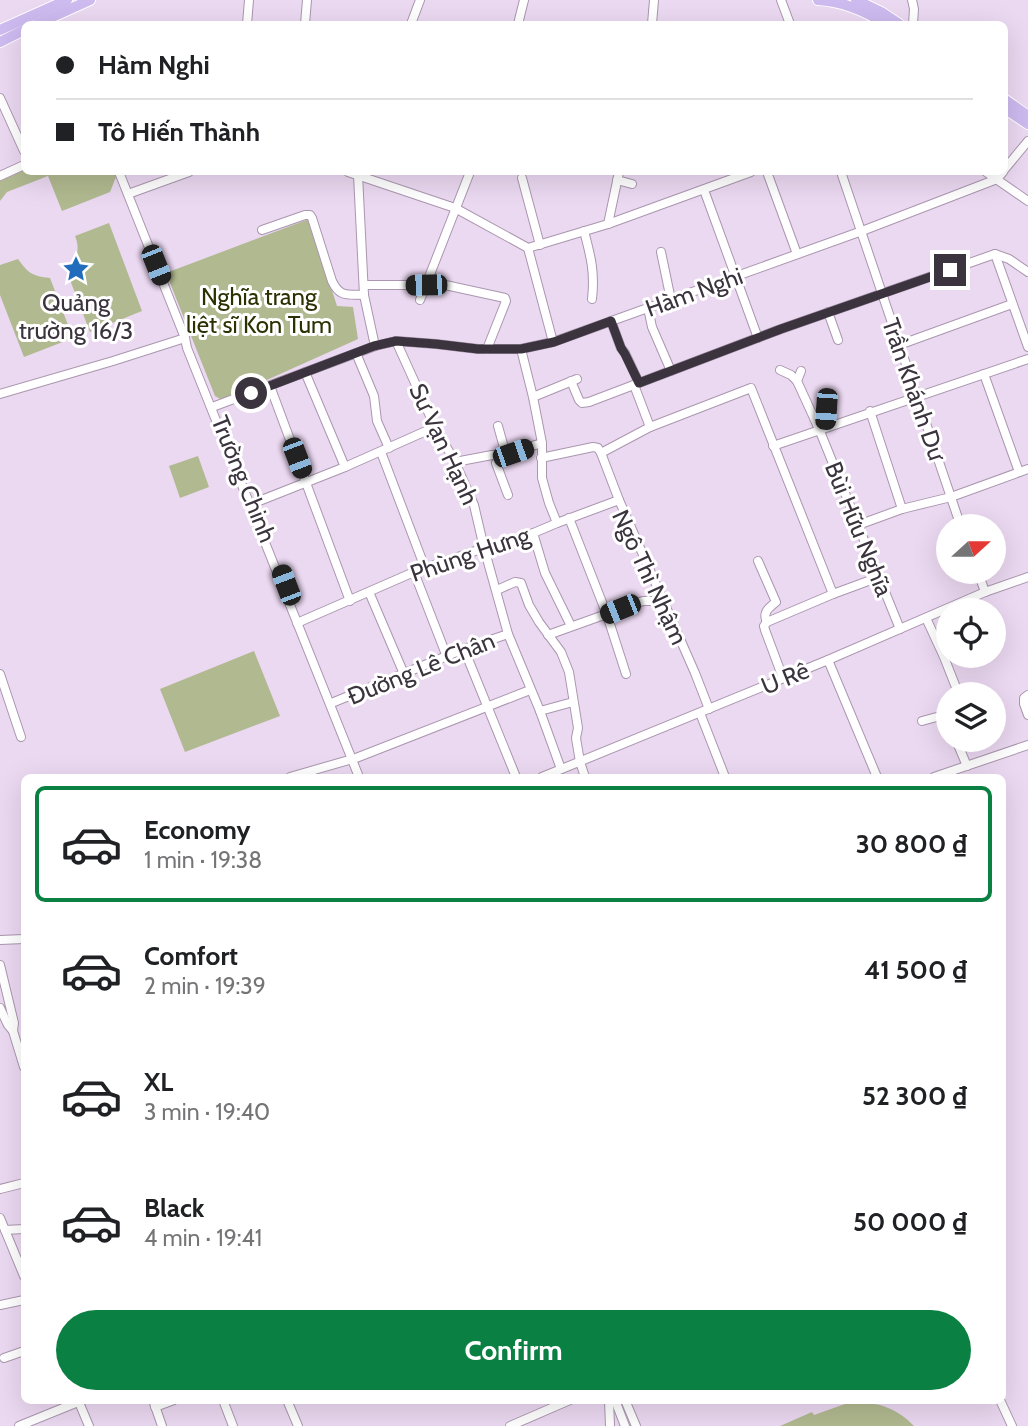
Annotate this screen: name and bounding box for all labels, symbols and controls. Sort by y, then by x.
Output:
text: Hàm Nghi [98,49,210,81]
text: Tô Hiến Thành [98,116,260,148]
car [139,242,174,288]
place icon: Quảng trường 16/3 [61,254,91,284]
route end [934,254,966,286]
street label: Hàm Nghi [641,261,747,323]
car [405,274,448,296]
park label: Nghĩa trang liệt sĩ Kon Tum [186,282,332,339]
place label: Quảng trường 16/3 [19,288,133,345]
street label: Trần Khánh Dư [876,314,952,465]
route start [235,377,267,409]
street label: Sư Vạn Hạnh [403,379,485,509]
car [815,387,838,431]
street label: Trường Chinh [205,411,283,547]
car [280,435,315,481]
car [490,436,537,470]
street label: Bùi Hữu Nghĩa [819,457,899,601]
street label: Ngô Thì Nhậm [606,505,694,649]
north arrow [936,514,1006,584]
map controls [936,514,1006,752]
street label: Phùng Hưng [406,520,535,588]
car [269,562,304,608]
car [597,591,644,627]
button: locate [936,598,1006,668]
street label: Đường Lê Chân [343,625,499,711]
street label: U Rê [757,655,813,701]
button: layers [936,682,1006,752]
icon: car [60,813,123,876]
text: Economy [144,814,250,846]
text: 30 800 ₫ [856,828,967,860]
text: 1 min · 19:38 [144,846,262,874]
icon: car [60,939,123,1002]
text: Comfort [144,940,238,972]
text: 41 500 ₫ [864,954,967,986]
text: 2 min · 19:39 [144,972,266,1000]
icon: car [60,1065,123,1128]
text: XL [144,1066,173,1098]
text: 52 300 ₫ [862,1080,967,1112]
text: 3 min · 19:40 [144,1098,270,1126]
icon: car [60,1191,123,1254]
text: Black [144,1192,204,1224]
text: 50 000 ₫ [853,1206,967,1238]
text: 4 min · 19:41 [144,1224,262,1252]
button: Confirm [56,1310,971,1390]

